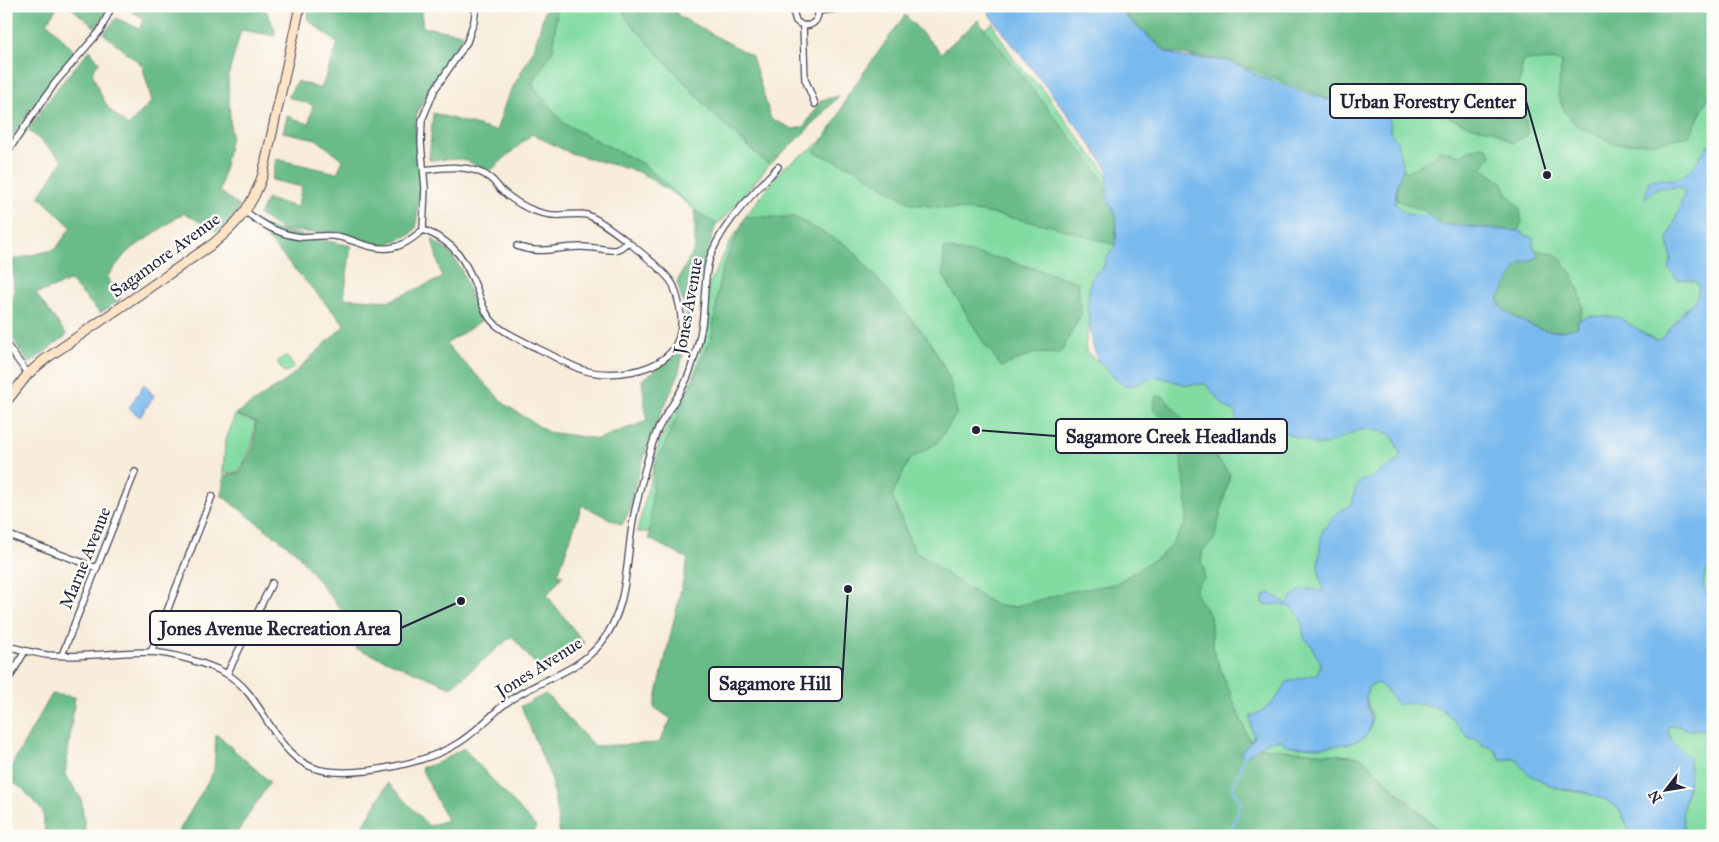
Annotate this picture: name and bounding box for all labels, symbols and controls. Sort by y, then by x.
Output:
callout: Urban Forestry Center [1330,84,1526,118]
text: Urban Forestry Center [1340,90,1517,114]
street label: Sagamore Avenue [106,208,225,303]
street label: Jones Avenue [668,256,708,358]
callout: Sagamore Creek Headlands [1056,419,1287,453]
text: Sagamore Creek Headlands [1066,425,1276,449]
street label: Marne Avenue [55,504,115,612]
callout: Jones Avenue Recreation Area [150,611,401,645]
text: Jones Avenue Recreation Area [156,617,392,641]
street label: Jones Avenue [490,632,587,704]
callout: Sagamore Hill [709,667,842,701]
text: Sagamore Hill [719,672,832,696]
north arrow [1642,764,1692,814]
text: N [1645,787,1666,806]

